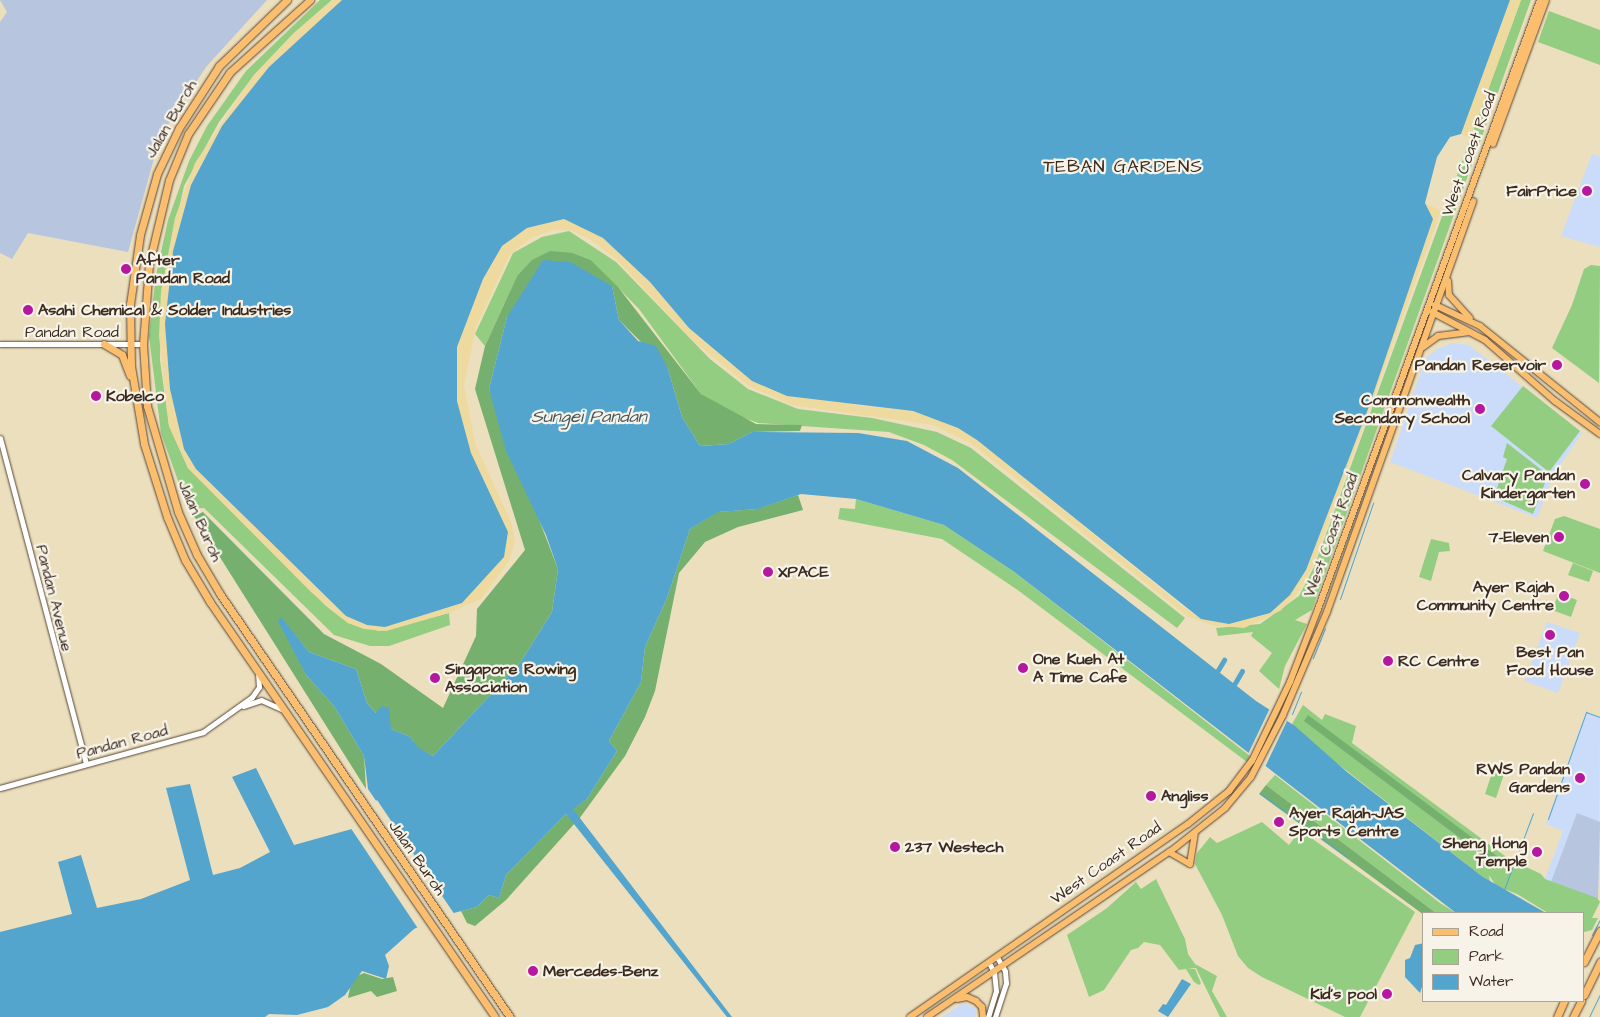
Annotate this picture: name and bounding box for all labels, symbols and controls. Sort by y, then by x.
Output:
street label: Jalan Buroh [141,77,201,161]
street label: West Coast Road [1438,89,1500,219]
district label: TEBAN GARDENS [1042,156,1204,178]
place label: FairPrice [1506,181,1577,201]
marker: FairPrice [1581,185,1593,197]
place label: After Pandan Road [136,250,230,288]
marker: After Pandan Road [120,263,132,275]
place label: Asahi Chemical & Solder Industries [38,300,291,320]
marker: Asahi Chemical & Solder Industries [22,304,34,316]
street label: Pandan Road [25,322,119,342]
place label: Pandan Reservoir [1415,355,1546,375]
marker: Pandan Reservoir [1550,358,1564,372]
place label: Kobelco [106,386,164,406]
marker: Kobelco [90,390,102,402]
place label: Commonwealth Secondary School [1335,390,1470,428]
marker: Commonwealth Secondary School [1474,403,1486,415]
water label: Sungei Pandan [531,406,647,428]
place label: Calvary Pandan Kindergarten [1462,465,1575,503]
street label: West Coast Road [1300,470,1362,600]
street label: Jalan Buroh [174,477,226,565]
marker: Calvary Pandan Kindergarten [1579,478,1591,490]
place label: 7-Eleven [1489,527,1549,547]
marker: 7-Eleven [1553,531,1565,543]
street label: Pandan Avenue [31,543,77,653]
place label: XPACE [778,562,829,582]
marker: XPACE [762,566,774,578]
place label: Ayer Rajah Community Centre [1417,577,1554,615]
marker: Ayer Rajah Community Centre [1558,590,1570,602]
marker: Best Pan Food House [1544,629,1556,641]
place label: Best Pan Food House [1506,642,1594,680]
place label: One Kueh At A Time Cafe [1033,649,1127,687]
place label: RC Centre [1398,651,1479,671]
marker: RC Centre [1382,655,1394,667]
place label: Singapore Rowing Association [445,659,576,697]
marker: One Kueh At A Time Cafe [1017,662,1029,674]
marker: Singapore Rowing Association [429,672,441,684]
street label: Pandan Road [74,721,170,763]
place label: RWS Pandan Gardens [1476,759,1570,797]
marker: RWS Pandan Gardens [1574,772,1586,784]
place label: Angliss [1161,786,1208,806]
marker: Angliss [1145,790,1157,802]
place label: Ayer Rajah-JAS Sports Centre [1289,803,1404,841]
marker: Ayer Rajah-JAS Sports Centre [1273,816,1285,828]
street label: Jalan Buroh [384,817,450,899]
street label: West Coast Road [1047,818,1165,908]
place label: Sheng Hong Temple [1443,833,1527,871]
place label: 237 Westech [905,837,1003,857]
marker: 237 Westech [889,841,901,853]
marker: Sheng Hong Temple [1531,846,1543,858]
legend [1422,912,1585,1002]
text: Road [1469,921,1503,942]
text: Park [1469,946,1504,967]
place label: Mercedes-Benz [543,961,658,981]
marker: Mercedes-Benz [527,965,539,977]
text: Water [1469,971,1513,992]
place label: Kid's pool [1310,984,1377,1004]
marker: Kid's pool [1381,988,1393,1000]

